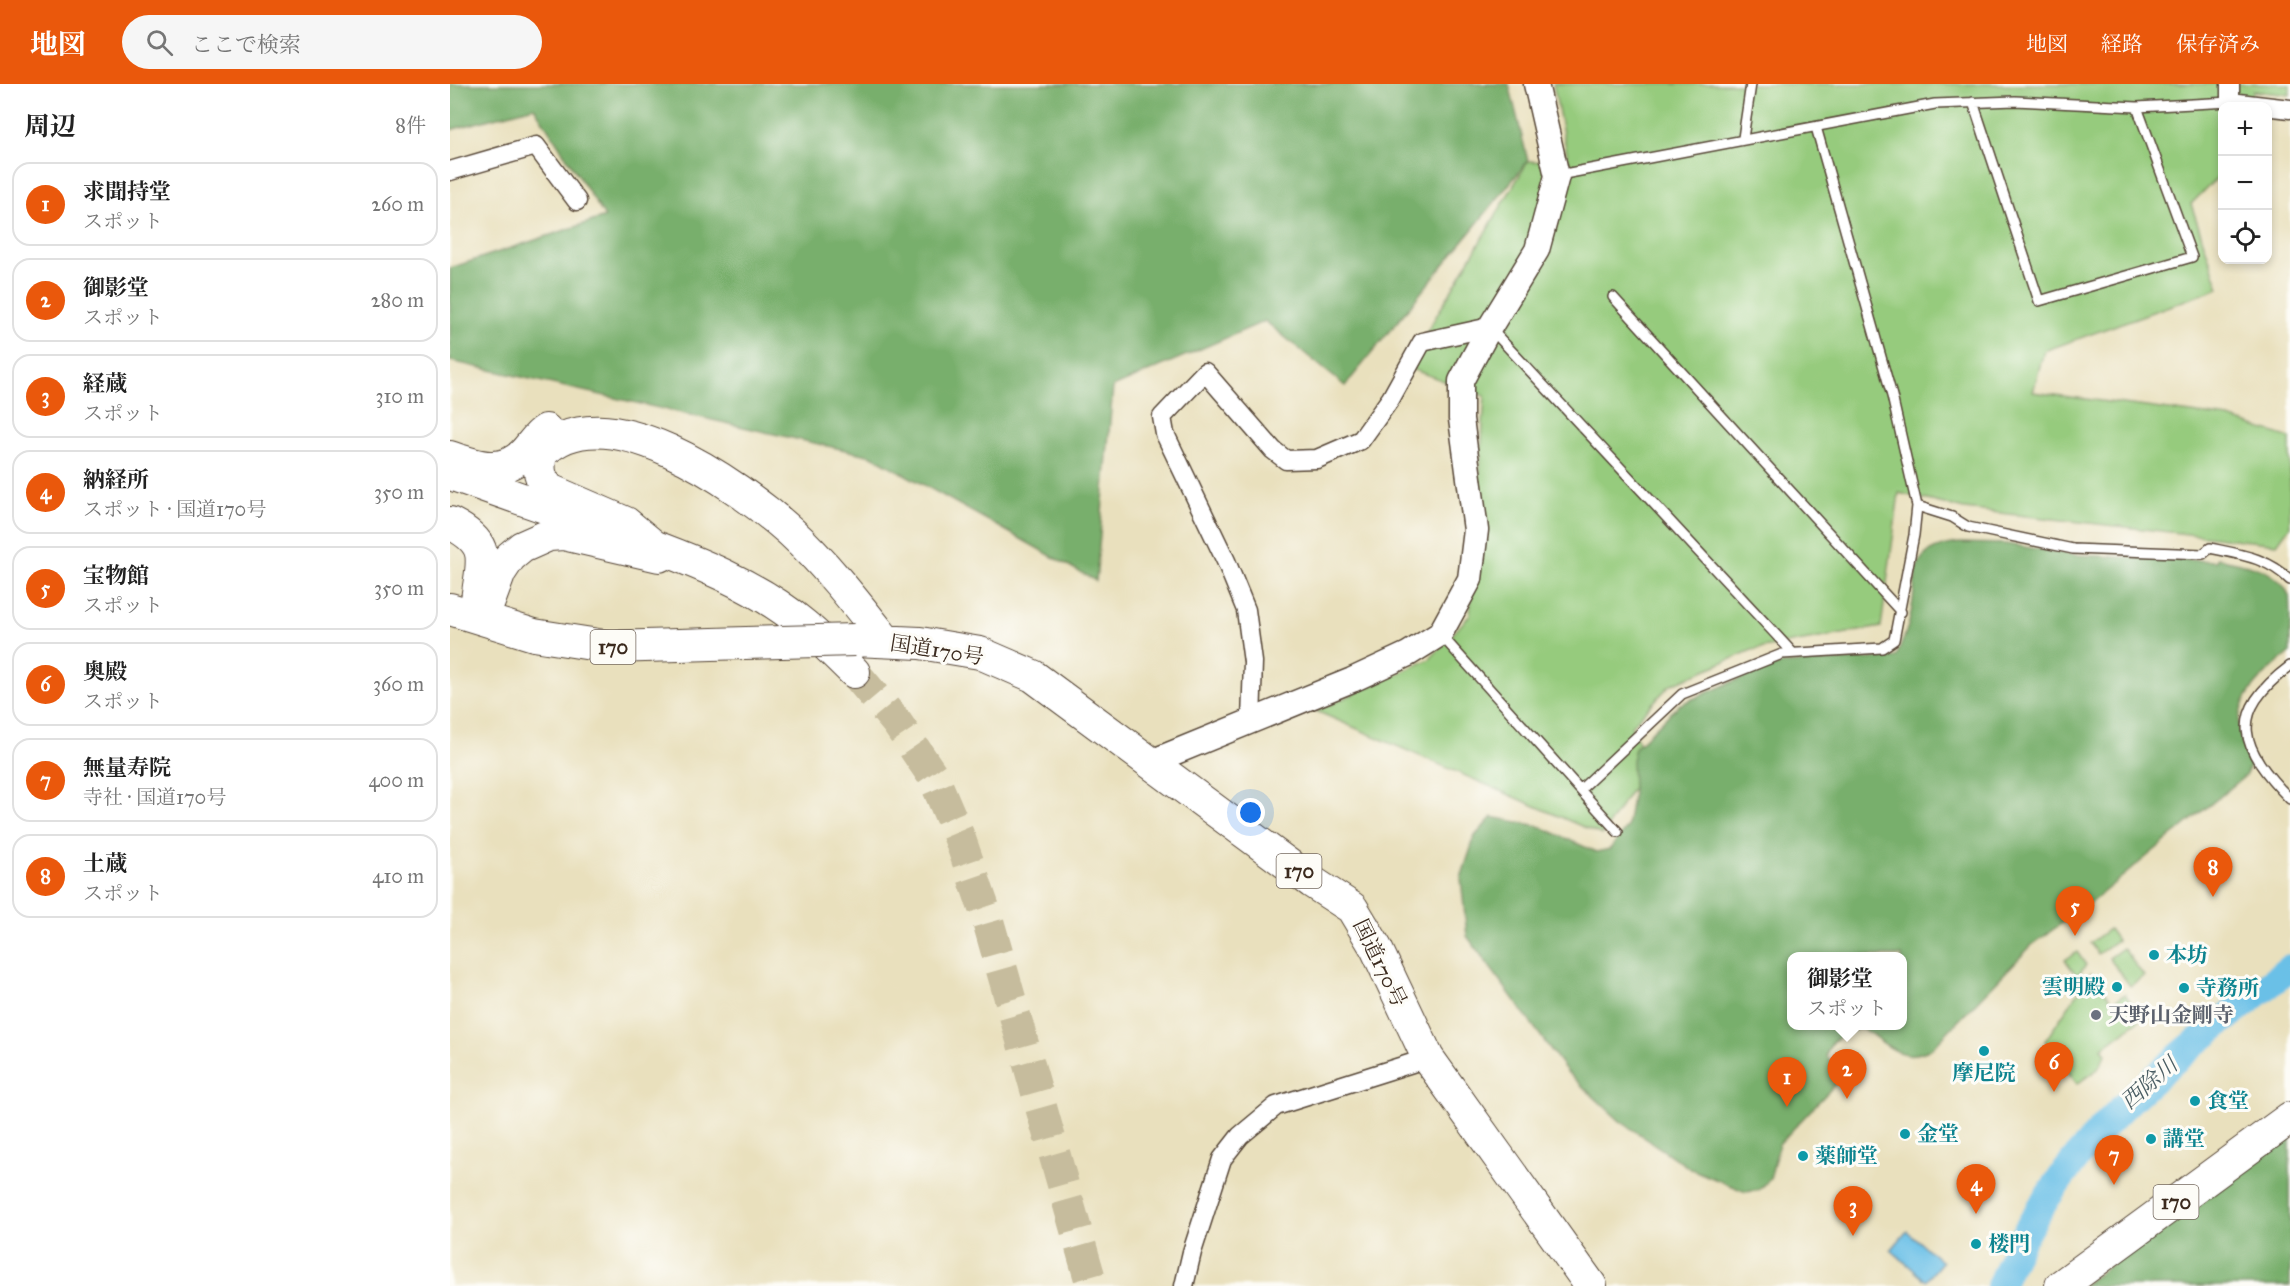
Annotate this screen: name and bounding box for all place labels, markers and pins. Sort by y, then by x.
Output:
pin: 8 [2194,848,2232,897]
pin: 5 [2056,886,2094,936]
place label: 本坊 [2166,942,2208,968]
marker: 本坊 [2147,948,2161,962]
place label: 雲明殿 [2042,974,2105,1000]
place label: 寺務所 [2196,975,2259,1001]
marker: 雲明殿 [2110,980,2124,994]
marker: 寺務所 [2177,981,2191,995]
place label: 天野山金剛寺 [2108,1002,2234,1028]
marker: 天野山金剛寺 [2089,1008,2103,1022]
pin: 6 [2034,1042,2074,1092]
marker: 摩尼院 [1977,1044,1991,1058]
pin: 2 [1828,1050,1866,1099]
pin: 1 [1768,1058,1806,1107]
place label: 摩尼院 [1953,1060,2016,1086]
place label: 食堂 [2207,1088,2249,1114]
marker: 食堂 [2188,1094,2202,1108]
place label: 金堂 [1917,1121,1959,1147]
place label: 講堂 [2163,1126,2205,1152]
marker: 金堂 [1898,1127,1912,1141]
marker: 講堂 [2144,1132,2158,1146]
pin: 7 [2094,1136,2134,1185]
place label: 薬師堂 [1815,1143,1878,1169]
marker: 薬師堂 [1796,1149,1810,1163]
pin: 4 [1956,1164,1996,1214]
pin: 3 [1834,1186,1872,1236]
place label: 楼門 [1988,1231,2030,1257]
marker: 楼門 [1969,1237,1983,1251]

